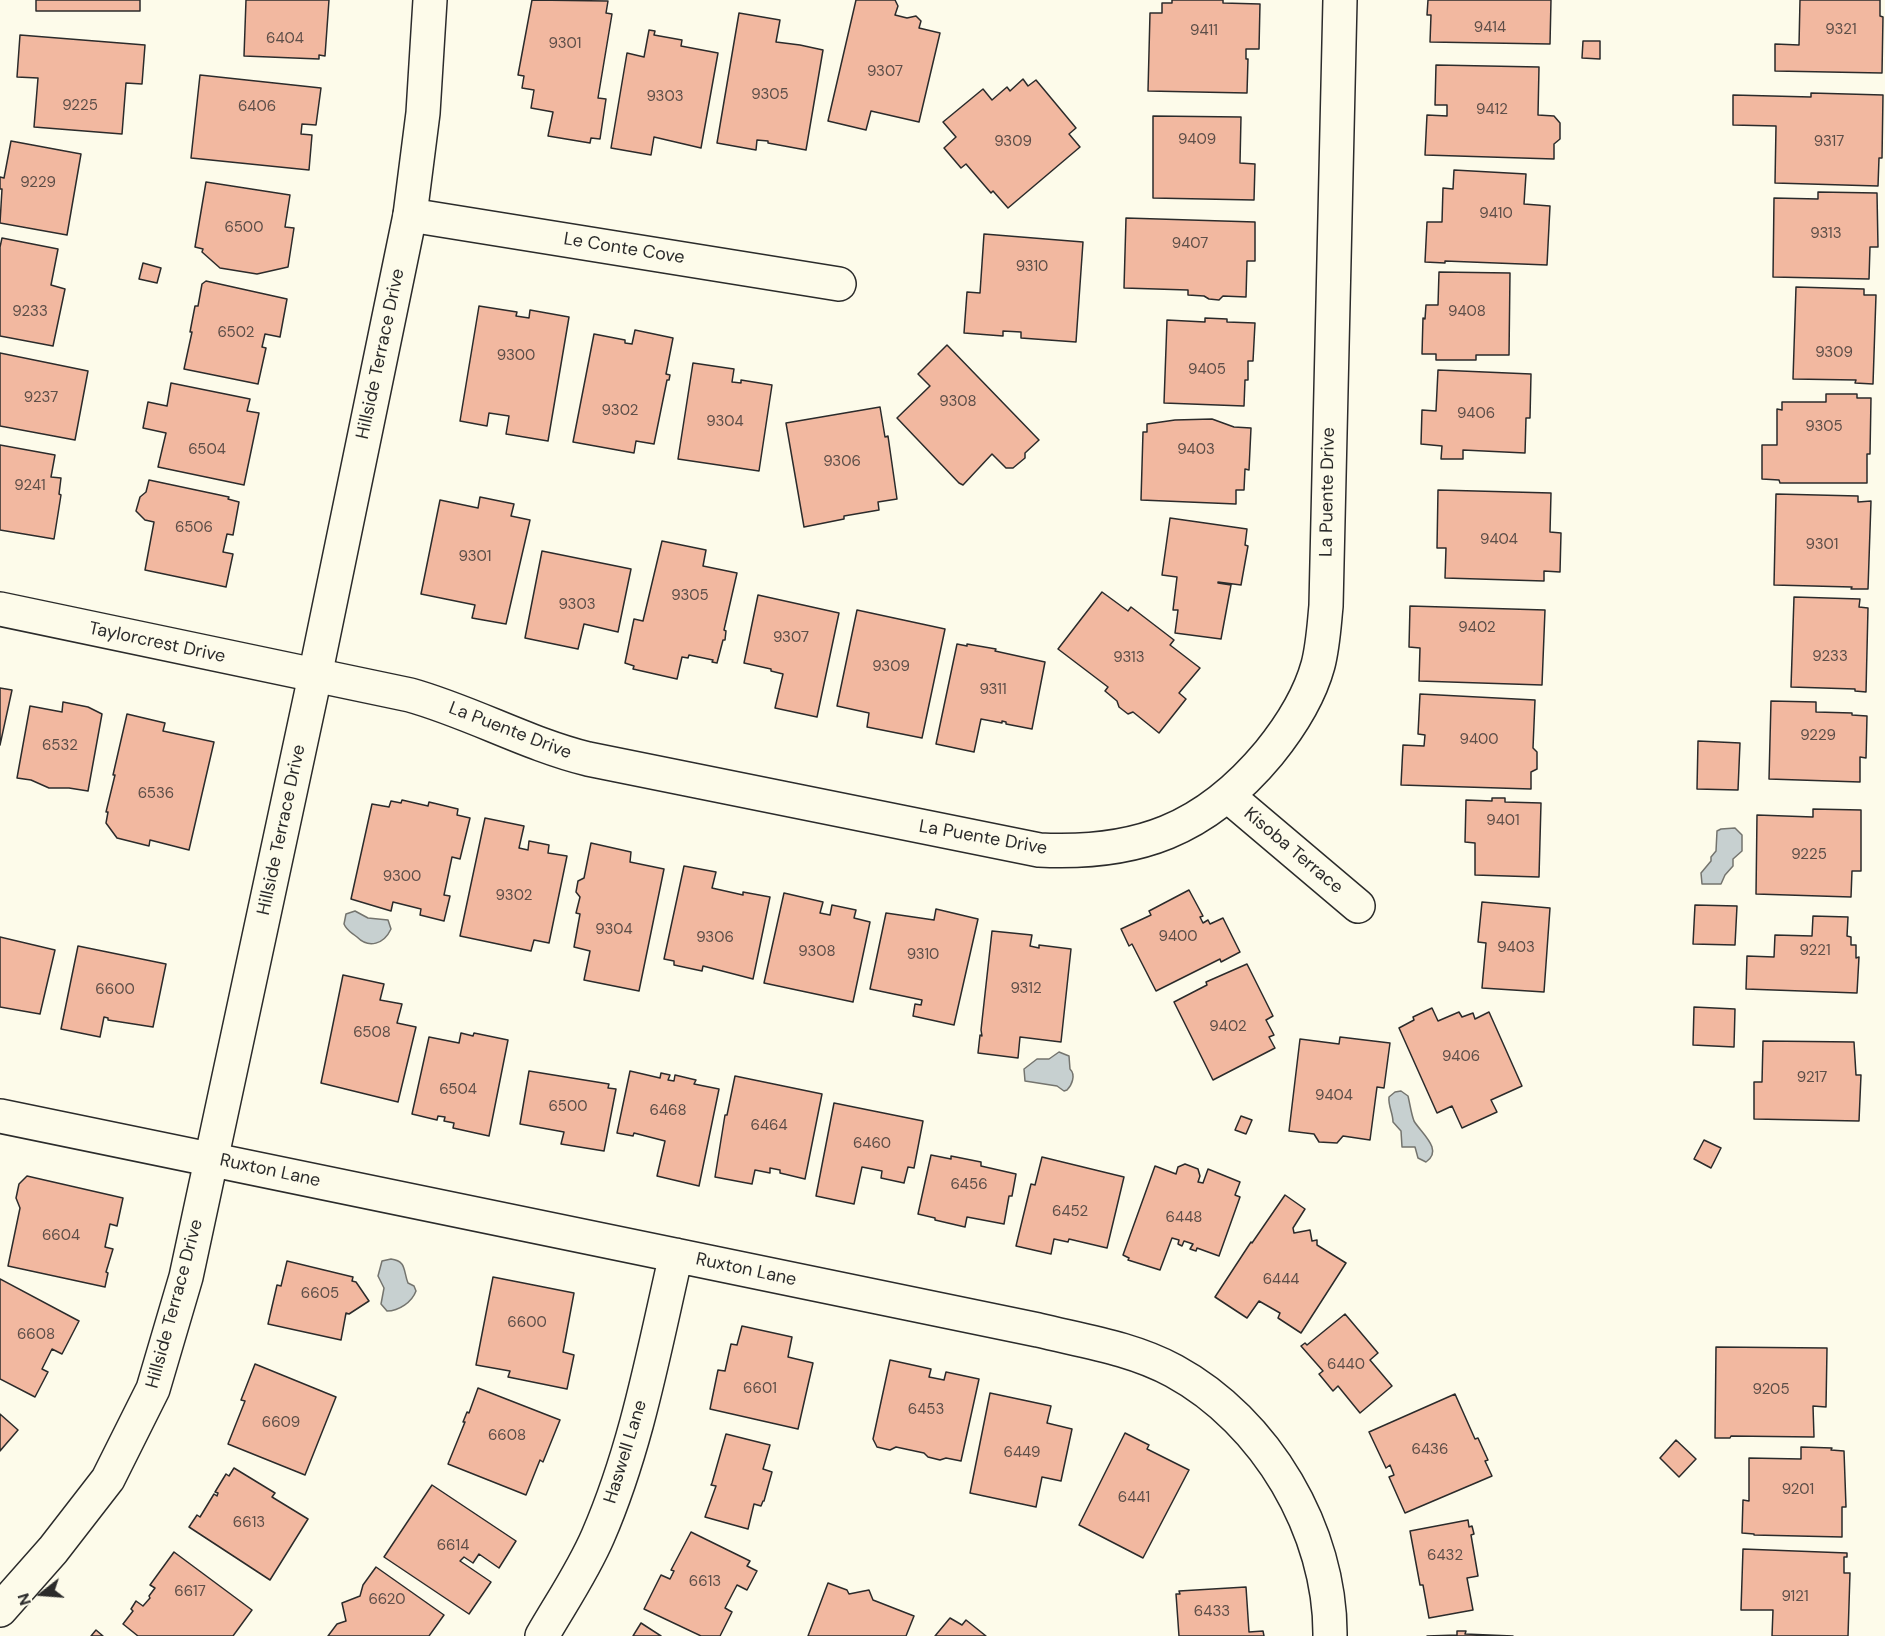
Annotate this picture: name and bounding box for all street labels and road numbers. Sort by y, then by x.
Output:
street label: Le Conte Cove [562,229,686,269]
street label: Hillside Terrace Drive [352,267,410,441]
street label: La Puente Drive [1316,427,1340,557]
street label: Taylorcrest Drive [87,618,227,668]
street label: La Puente Drive [446,698,574,764]
street label: Hillside Terrace Drive [253,743,311,917]
street label: Kisoba Terrace [1239,803,1347,899]
street label: La Puente Drive [917,816,1049,860]
street label: Ruxton Lane [218,1150,322,1192]
street label: Hillside Terrace Drive [142,1217,208,1391]
street label: Ruxton Lane [694,1249,798,1291]
street label: Haswell Lane [600,1398,652,1506]

